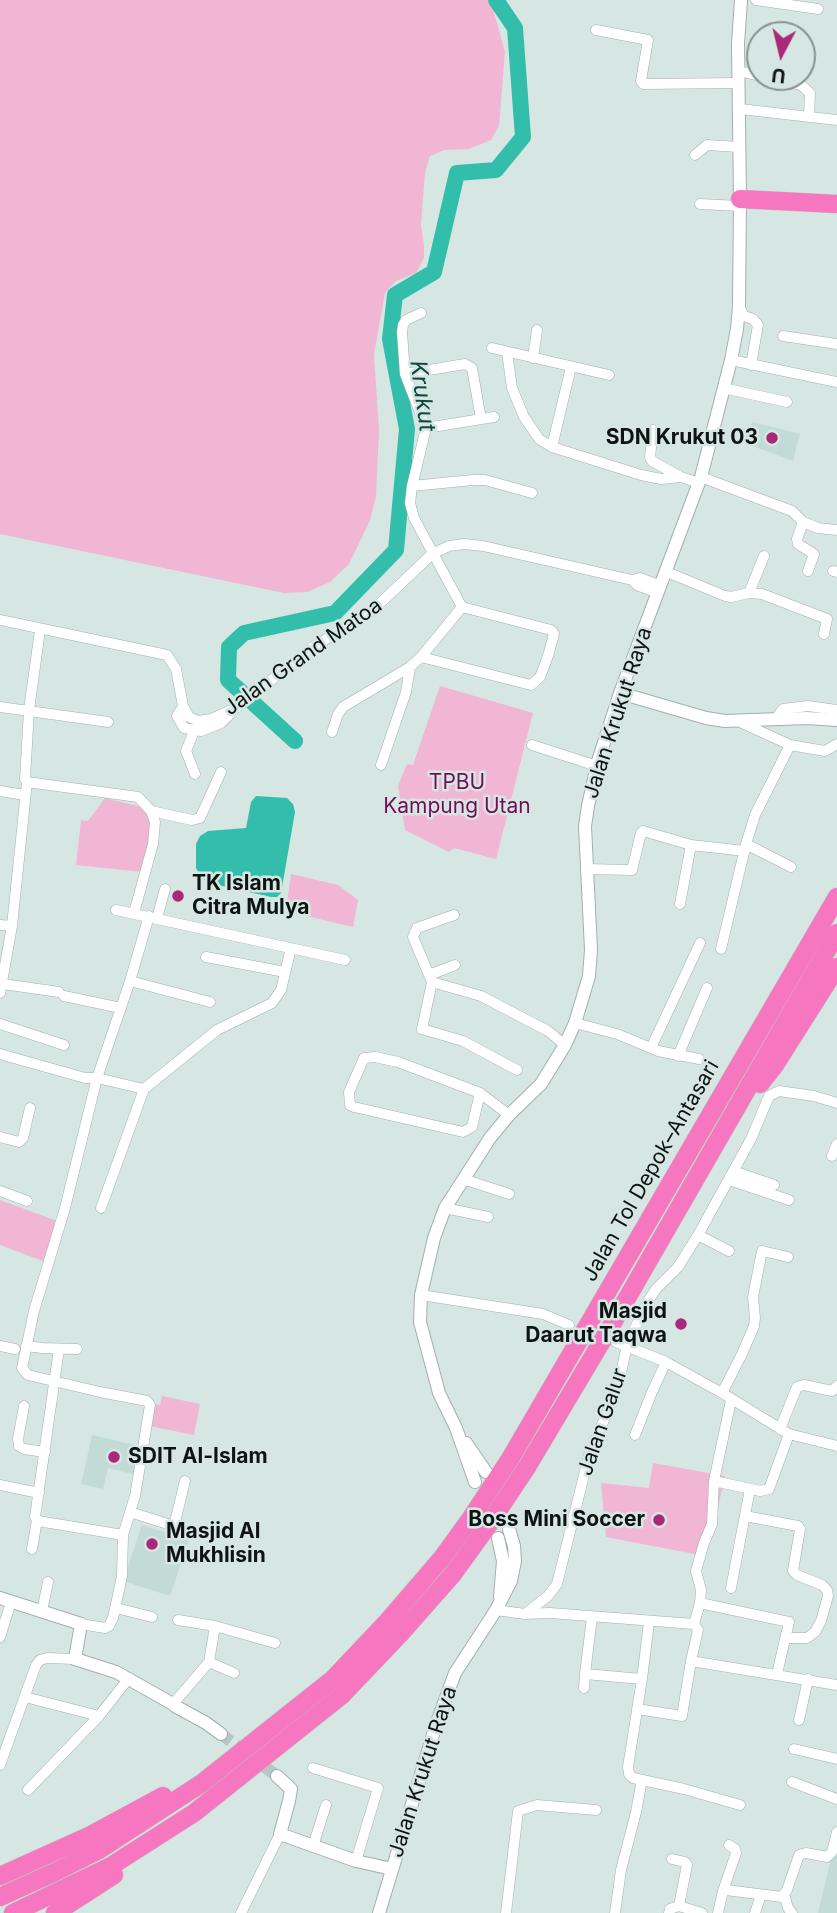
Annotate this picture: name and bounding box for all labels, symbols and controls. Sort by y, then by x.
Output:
north arrow [746,21,816,91]
text: U [770,63,787,88]
water label: Krukut [403,359,441,433]
place label: SDN Krukut 03 [606,425,758,451]
marker: SDN Krukut 03 [764,430,780,446]
street label: Jalan Grand Matoa [219,593,387,721]
street label: Jalan Krukut Raya [578,624,658,802]
park label: TPBU Kampung Utan [383,770,531,820]
place label: TK Islam Citra Mulya [192,871,310,921]
marker: TK Islam Citra Mulya [170,888,186,904]
street label: Jalan Tol Depok–Antasari [577,1056,725,1286]
place label: Masjid Daarut Taqwa [525,1299,667,1349]
marker: Masjid Daarut Taqwa [673,1316,689,1332]
street label: Jalan Galur [573,1365,633,1479]
place label: SDIT Al-Islam [128,1444,268,1470]
marker: SDIT Al-Islam [106,1449,122,1465]
place label: Boss Mini Soccer [468,1507,645,1533]
marker: Boss Mini Soccer [651,1512,667,1528]
place label: Masjid Al Mukhlisin [166,1519,266,1569]
marker: Masjid Al Mukhlisin [144,1536,160,1552]
street label: Jalan Krukut Raya [383,1683,463,1861]

